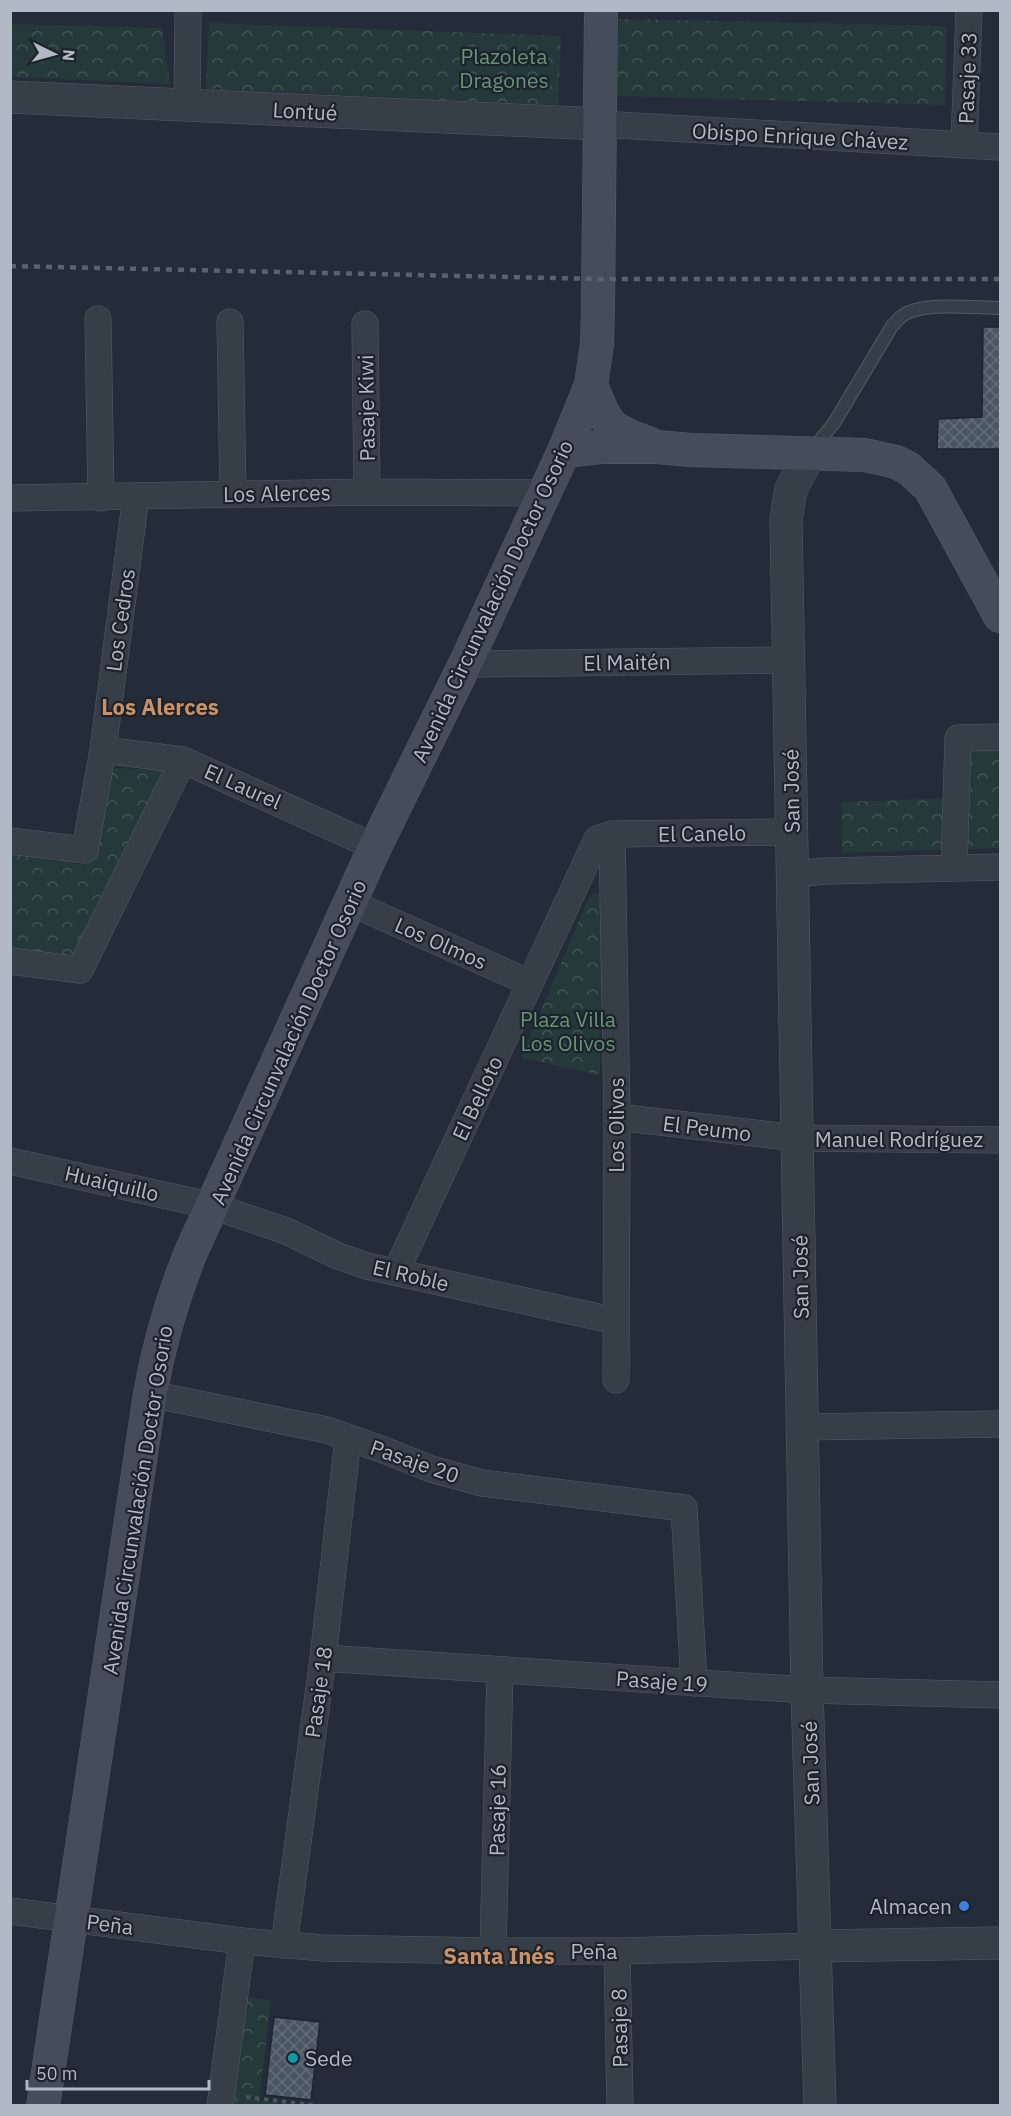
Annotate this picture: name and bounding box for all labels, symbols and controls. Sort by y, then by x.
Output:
north arrow [24,24,84,84]
street label: Pasaje 33 [951,31,983,125]
park label: Plazoleta Dragones [459,42,549,94]
text: N [58,49,79,62]
street label: Lontué [272,95,338,127]
street label: Obispo Enrique Chávez [691,116,909,156]
street label: Pasaje Kiwi [351,354,381,462]
street label: Avenida Circunvalación Doctor Osorio [405,435,579,767]
street label: Los Alerces [223,478,331,508]
street label: Los Cedros [99,567,141,673]
street label: El Maitén [583,647,671,677]
district label: Los Alerces [101,692,219,721]
street label: San José [776,748,806,834]
street label: El Laurel [200,757,286,815]
street label: El Canelo [658,818,746,848]
street label: Avenida Circunvalación Doctor Osorio [203,875,373,1209]
street label: Los Olmos [390,910,492,976]
park label: Plaza Villa Los Olivos [520,1005,616,1057]
street label: El Belloto [445,1051,509,1145]
street label: Los Olivos [602,1077,630,1173]
street label: El Peumo [661,1109,753,1147]
street label: Manuel Rodríguez [815,1125,983,1153]
street label: Huaiquillo [62,1159,162,1207]
street label: San José [785,1234,815,1320]
street label: El Roble [370,1253,452,1297]
street label: Avenida Circunvalación Doctor Osorio [96,1324,178,1676]
street label: Pasaje 20 [367,1433,463,1489]
street label: Pasaje 18 [298,1644,338,1740]
street label: Pasaje 19 [615,1664,709,1698]
street label: San José [795,1720,825,1806]
street label: Pasaje 16 [482,1764,512,1856]
place label: Almacen [869,1892,952,1920]
marker: Almacen [957,1899,971,1913]
street label: Peña [85,1907,135,1941]
street label: Peña [571,1937,617,1965]
district label: Santa Inés [443,1941,555,1970]
street label: Pasaje 8 [604,1988,634,2068]
place label: Sede [305,2044,352,2072]
marker: Sede [286,2051,300,2065]
scale bar [27,2053,208,2091]
text: 50 m [36,2062,78,2085]

